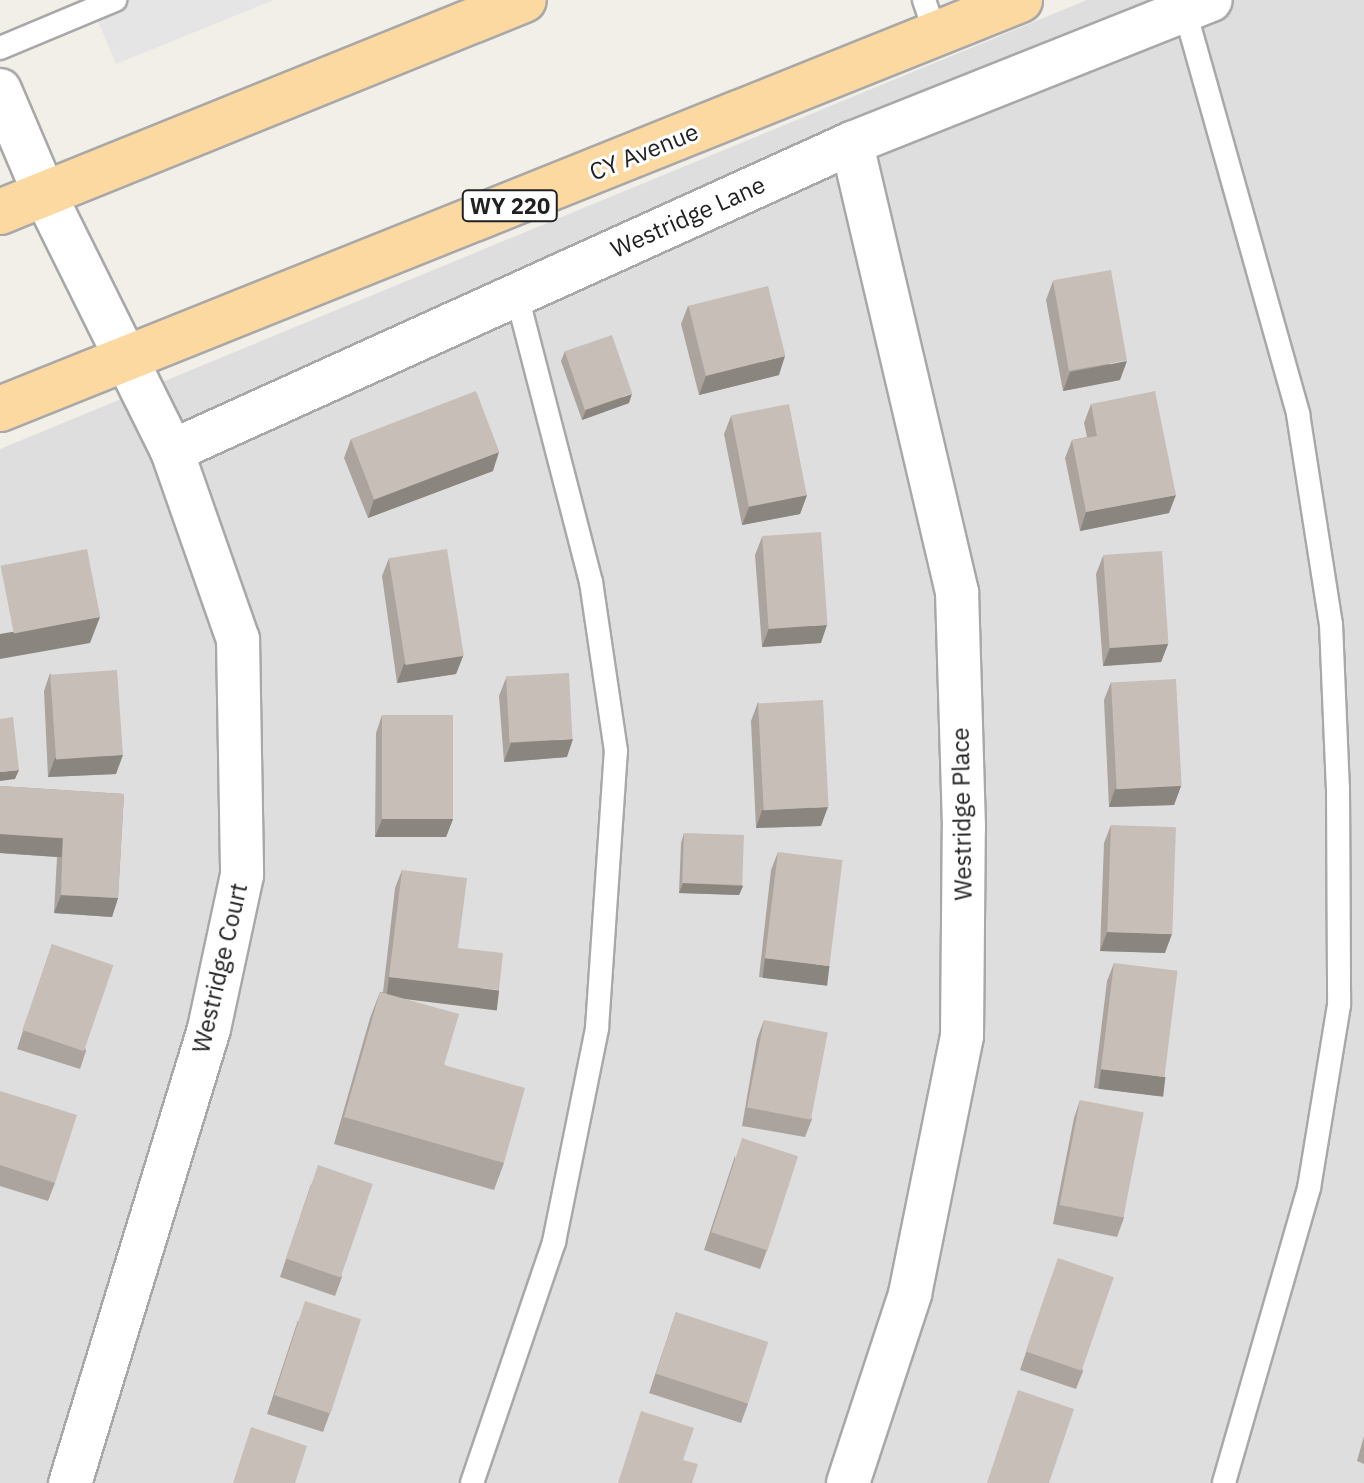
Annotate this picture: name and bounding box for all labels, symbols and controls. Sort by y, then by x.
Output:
street label: CY Avenue [585,117,703,187]
street label: Westridge Lane [606,170,770,264]
road number: WY 220 [460,188,560,224]
street label: Westridge Place [946,727,978,901]
street label: Westridge Court [186,880,254,1056]

